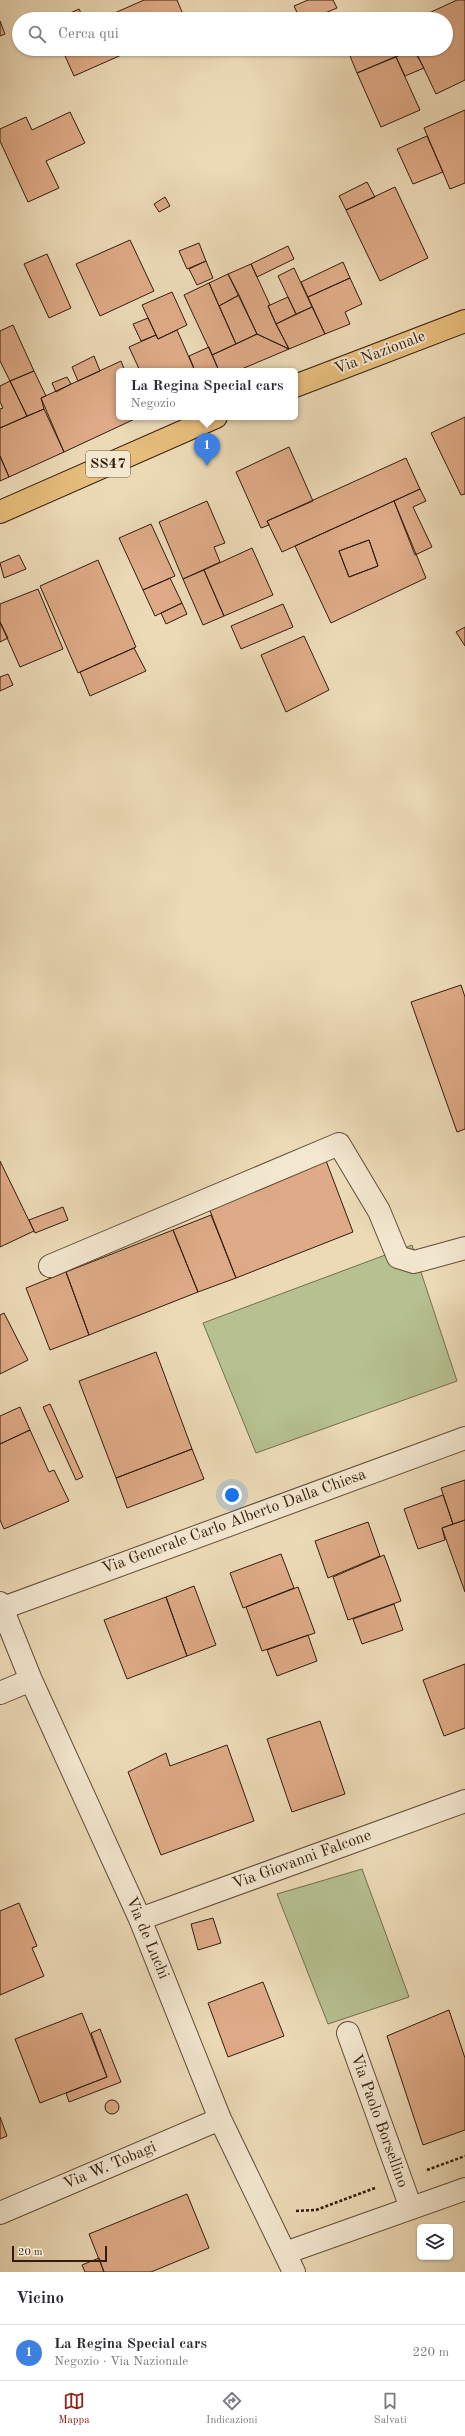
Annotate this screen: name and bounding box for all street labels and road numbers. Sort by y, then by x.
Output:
street label: Via Nazionale [332,328,428,378]
road number: SS47 [86,451,130,477]
street label: Via Generale Carlo Alberto Dalla Chiesa [100,1467,368,1577]
street label: Via Giovanni Falcone [231,1827,373,1893]
street label: Via de Luchi [122,1894,172,1982]
street label: Via Paolo Borsellino [347,2052,411,2190]
street label: Via W. Tobagi [61,2139,159,2193]

